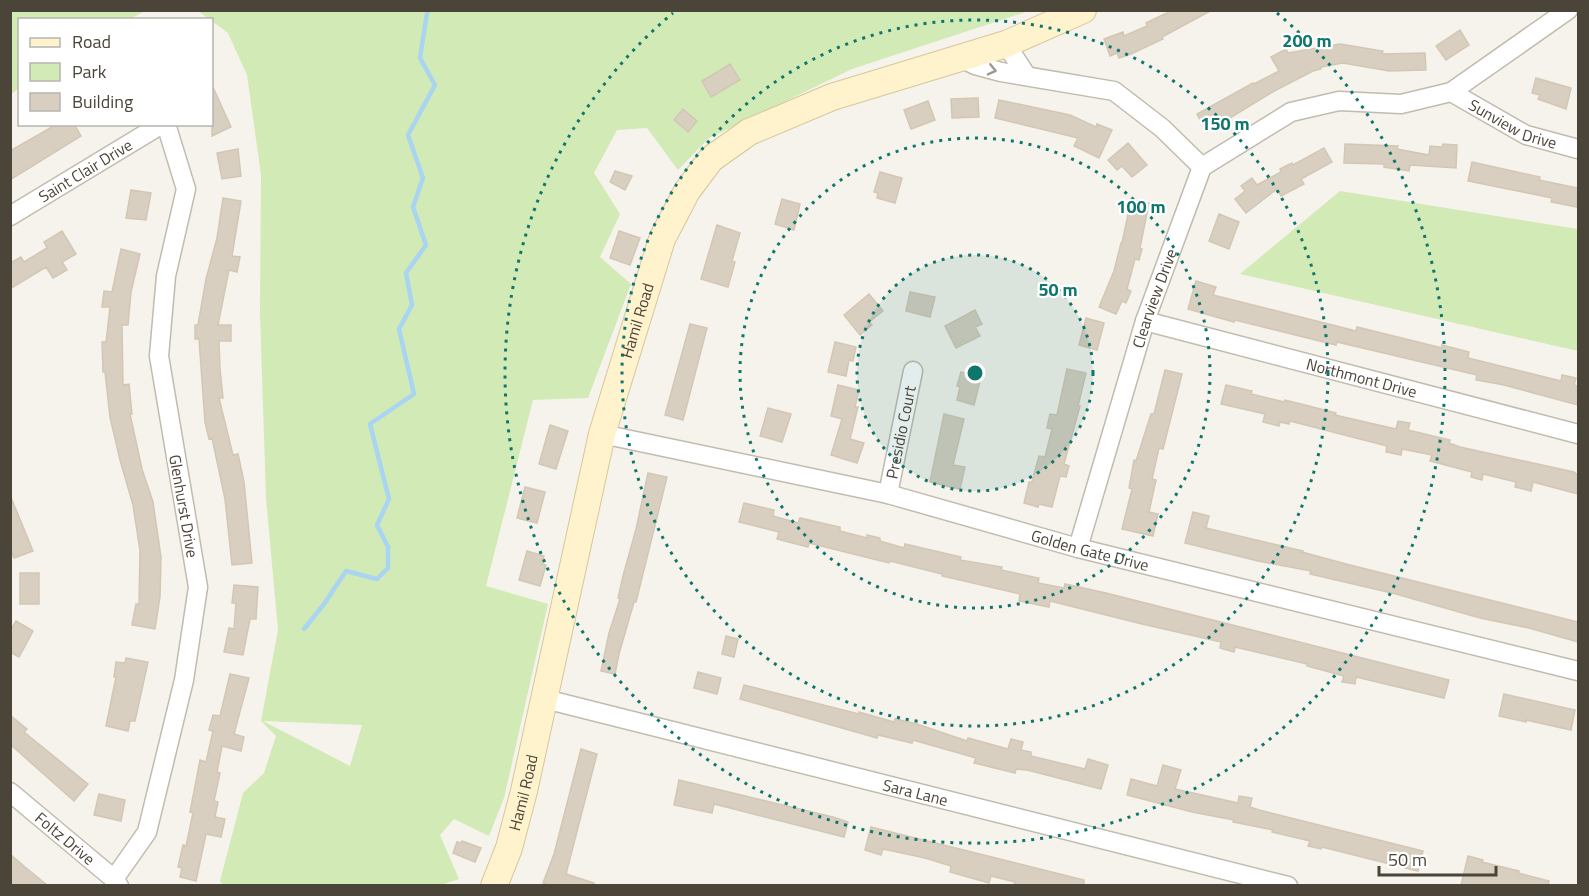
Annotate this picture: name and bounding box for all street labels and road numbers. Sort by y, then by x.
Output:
street label: Sunview Drive [1464,93,1559,155]
street label: Saint Clair Drive [34,133,137,208]
street label: Clearview Drive [1126,245,1183,351]
street label: Hamil Road [614,280,660,361]
street label: Northmont Drive [1304,352,1420,404]
street label: Presidio Court [879,383,922,481]
street label: Glenhurst Drive [163,452,205,560]
street label: Golden Gate Drive [1028,523,1151,577]
street label: Hamil Road [502,752,544,833]
street label: Sara Lane [880,773,950,812]
street label: Foltz Drive [30,806,100,870]

